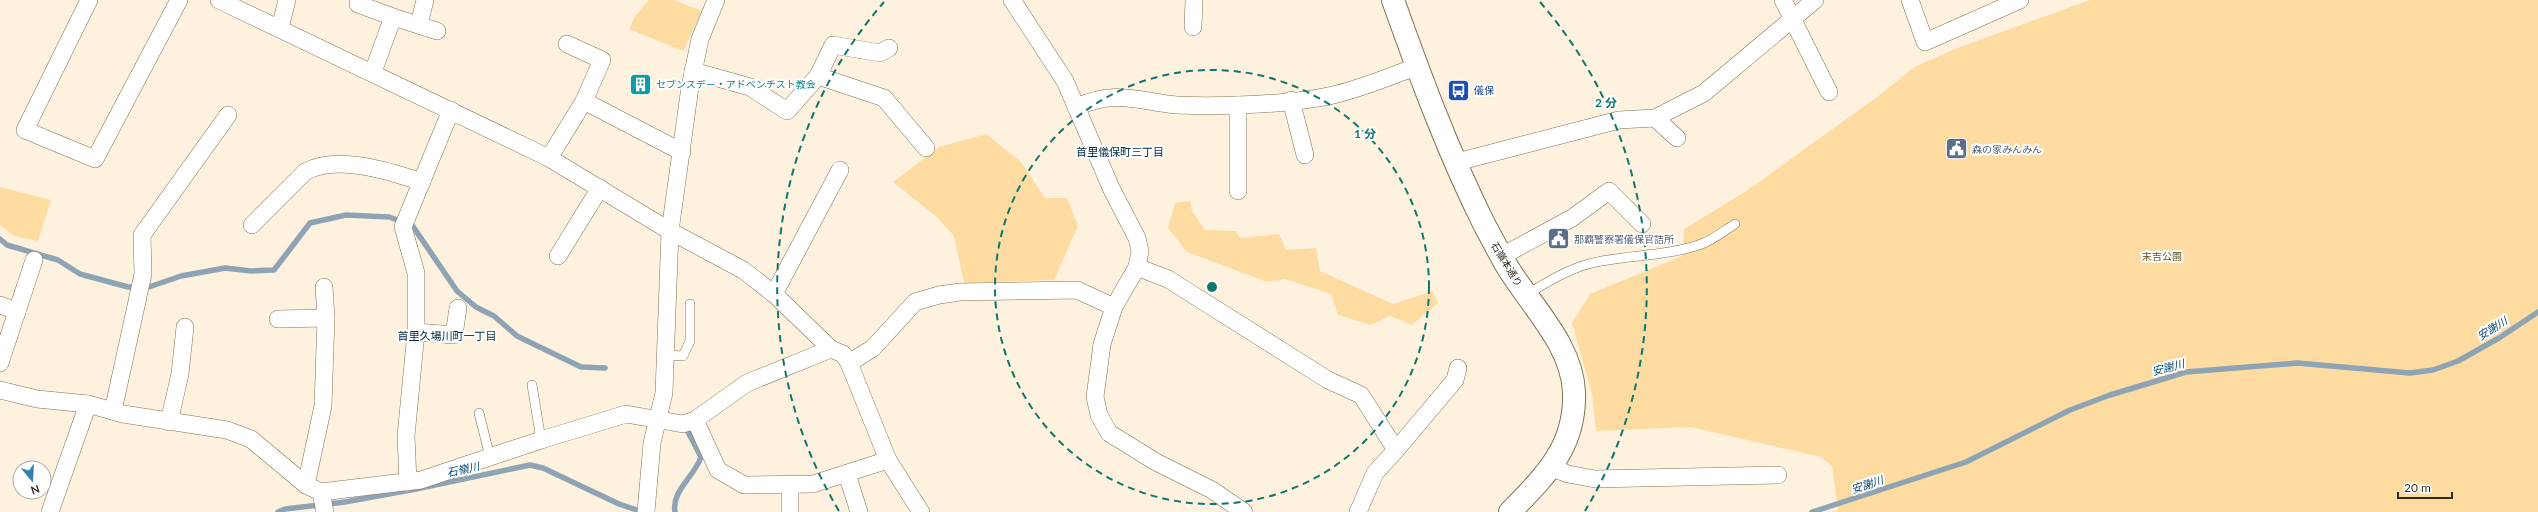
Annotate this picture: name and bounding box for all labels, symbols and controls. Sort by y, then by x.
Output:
building icon: セブンスデー・アドベンチスト教会 [627,71,653,97]
bus stop icon: 儀保 [1446,77,1472,103]
place label: セブンスデー・アドベンチスト教会 [656,78,816,90]
place label: 儀保 [1473,84,1495,96]
text: 2 分 [1595,95,1617,110]
text: 1 分 [1354,126,1376,141]
public building icon: 森の家みんみん [1943,136,1969,162]
place label: 森の家みんみん [1972,143,2042,155]
district label: 首里儀保町三丁目 [1076,145,1164,158]
public building icon: 那覇警察署儀保官詰所 [1545,226,1571,252]
place label: 那覇警察署儀保官詰所 [1574,233,1674,245]
street label: 石嶺本通り [1489,239,1525,289]
park label: 末吉公園 [2142,250,2182,262]
centre of rings [1205,280,1219,294]
water label: 安謝川 [2475,313,2510,342]
district label: 首里久場川町一丁目 [398,329,497,342]
water label: 安謝川 [2150,356,2187,378]
water label: 石嶺川 [446,459,481,479]
north arrow [12,460,52,500]
water label: 安謝川 [1849,472,1886,495]
scale bar [2398,474,2452,500]
text: 20 m [2404,480,2431,495]
text: N [29,482,41,497]

